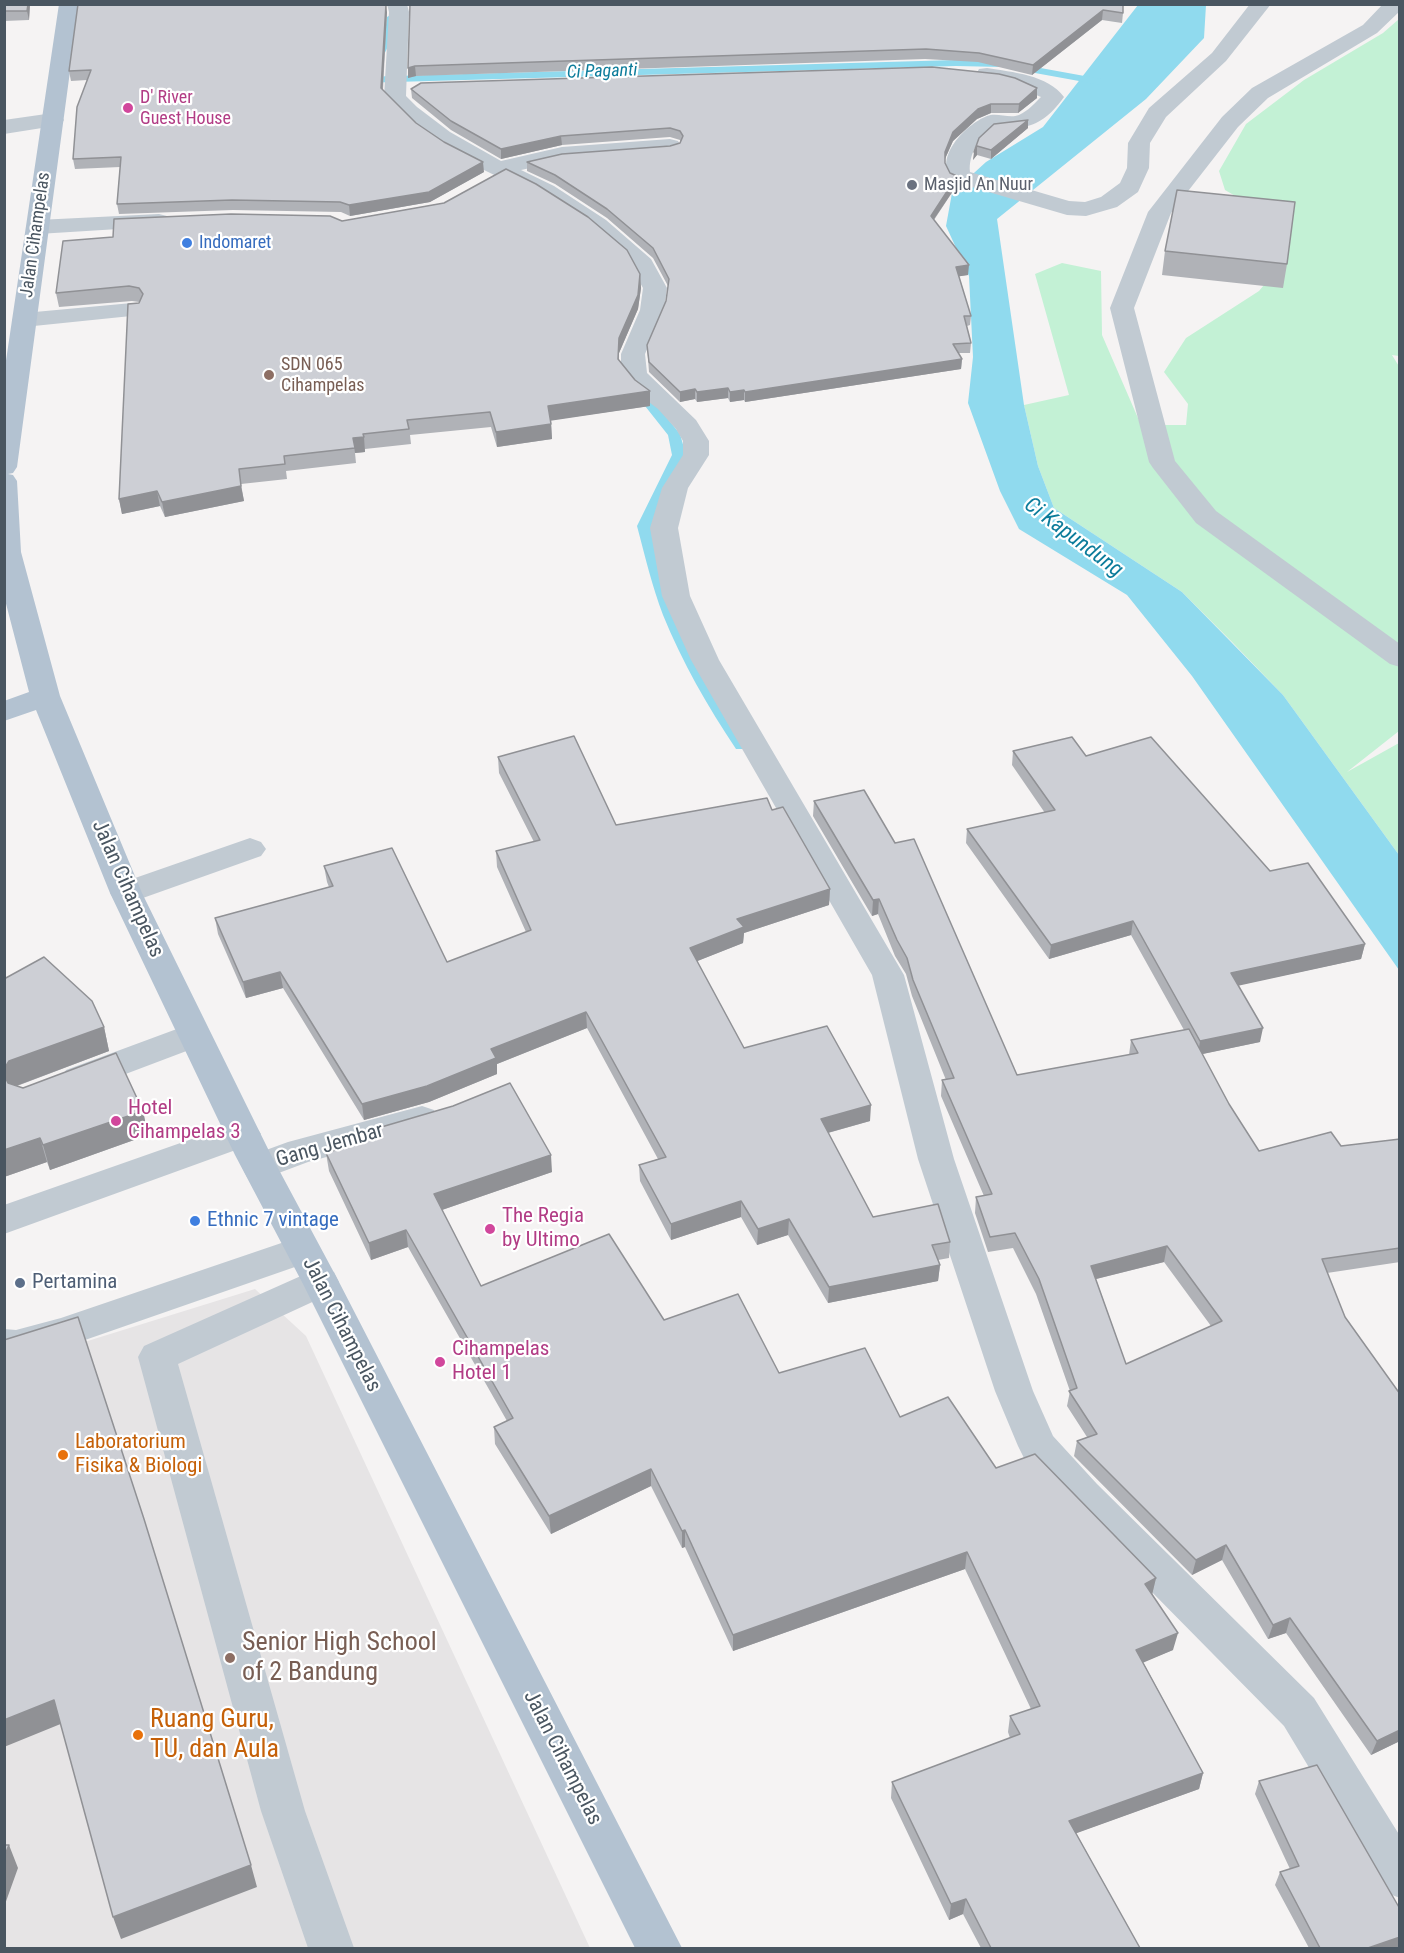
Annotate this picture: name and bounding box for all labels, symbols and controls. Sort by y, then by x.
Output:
water label: Ci Paganti [566,60,638,84]
place label: D' River Guest House [140,87,231,130]
marker: D' River Guest House [121,101,135,115]
street label: Jalan Cihampelas [17,171,55,299]
place label: Masjid An Nuur [924,174,1033,196]
marker: Masjid An Nuur [905,178,919,192]
place label: Indomaret [199,232,271,254]
marker: Indomaret [180,236,194,250]
place label: SDN 065 Cihampelas [281,354,364,397]
marker: SDN 065 Cihampelas [262,368,276,382]
water label: Ci Kapundung [1018,492,1128,584]
street label: Jalan Cihampelas [85,817,169,961]
place label: Hotel Cihampelas 3 [128,1096,241,1146]
marker: Hotel Cihampelas 3 [109,1114,123,1128]
street label: Gang Jembar [273,1119,387,1173]
place label: The Regia by Ultimo [502,1204,584,1254]
place label: Ethnic 7 vintage [207,1208,339,1234]
marker: Ethnic 7 vintage [188,1214,202,1228]
marker: The Regia by Ultimo [483,1222,497,1236]
street label: Jalan Cihampelas [296,1254,386,1396]
place label: Pertamina [32,1270,117,1296]
marker: Pertamina [13,1276,27,1290]
place label: Cihampelas Hotel 1 [452,1337,549,1387]
marker: Cihampelas Hotel 1 [433,1355,447,1369]
place label: Laboratorium Fisika & Biologi [75,1430,202,1480]
marker: Laboratorium Fisika & Biologi [56,1448,70,1462]
place label: Senior High School of 2 Bandung [242,1627,437,1688]
marker: Senior High School of 2 Bandung [223,1651,237,1665]
street label: Jalan Cihampelas [517,1687,607,1829]
place label: Ruang Guru, TU, dan Aula [150,1704,279,1766]
marker: Ruang Guru, TU, dan Aula [131,1728,145,1742]

